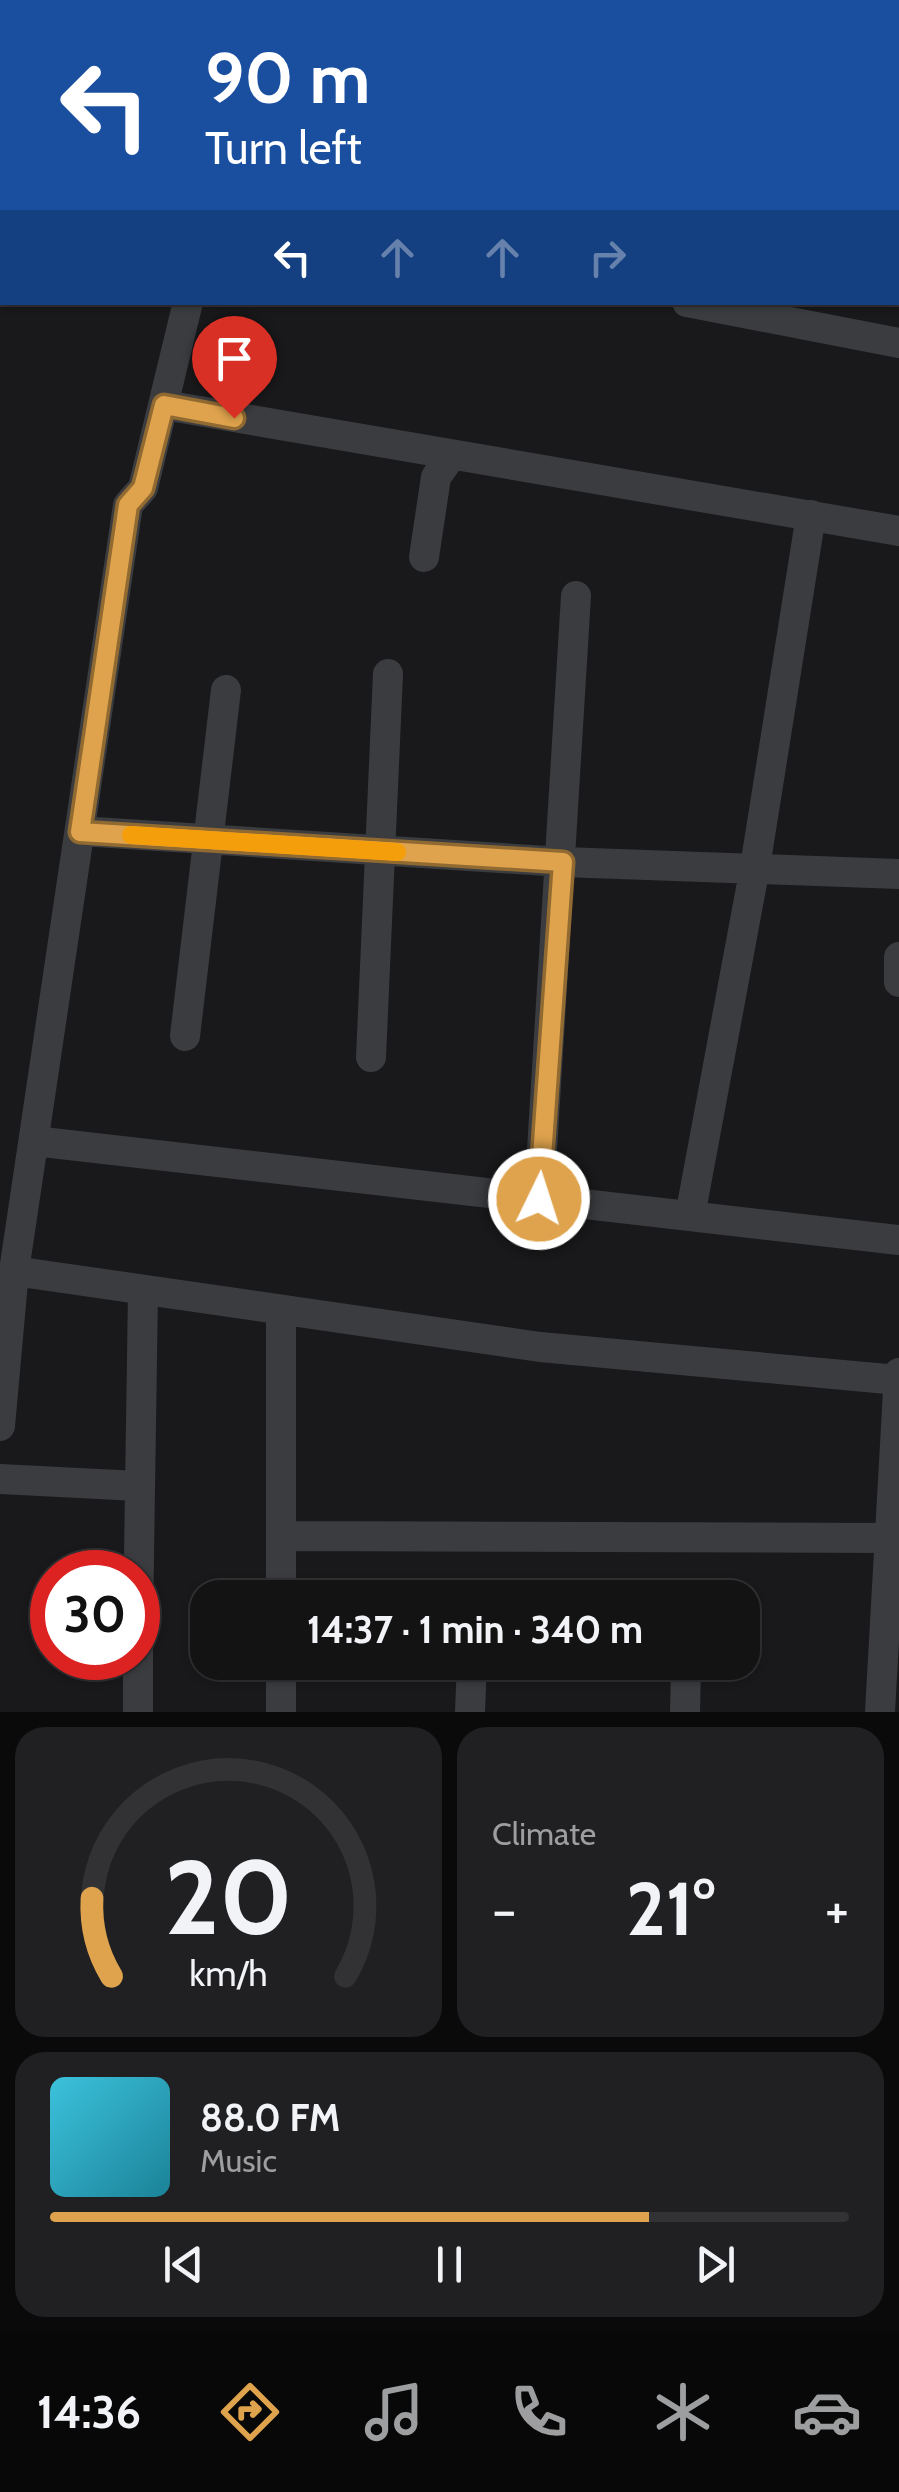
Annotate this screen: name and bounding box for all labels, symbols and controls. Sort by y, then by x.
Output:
text: 90 m [205,35,370,121]
icon: left [40,40,170,170]
text: Turn left [205,121,362,175]
icon: left [265,230,320,285]
icon: ahead [370,230,425,285]
icon: ahead [475,230,530,285]
icon: right [580,230,635,285]
pin [192,316,277,419]
icon: arrive [207,331,262,386]
position arrow [487,1147,591,1251]
speed limit sign: 30 [30,1550,160,1680]
text: 14:37 · 1 min · 340 m [307,1606,643,1653]
text: Climate [492,1814,596,1853]
text: 20 [164,1834,293,1960]
text: 21° [626,1863,715,1954]
text: − [492,1876,516,1943]
text: + [825,1876,849,1943]
text: km/h [189,1952,268,1995]
text: 88.0 FM [200,2094,340,2141]
text: Music [200,2141,277,2180]
icon: previous [156,2237,211,2292]
icon: pause [422,2237,477,2292]
icon: next [688,2237,743,2292]
icon: directions [215,2377,285,2447]
icon: music [359,2377,429,2447]
icon: phone [504,2377,574,2447]
icon: climate [648,2377,718,2447]
icon: car [792,2377,862,2447]
text: 14:36 [37,2385,141,2439]

